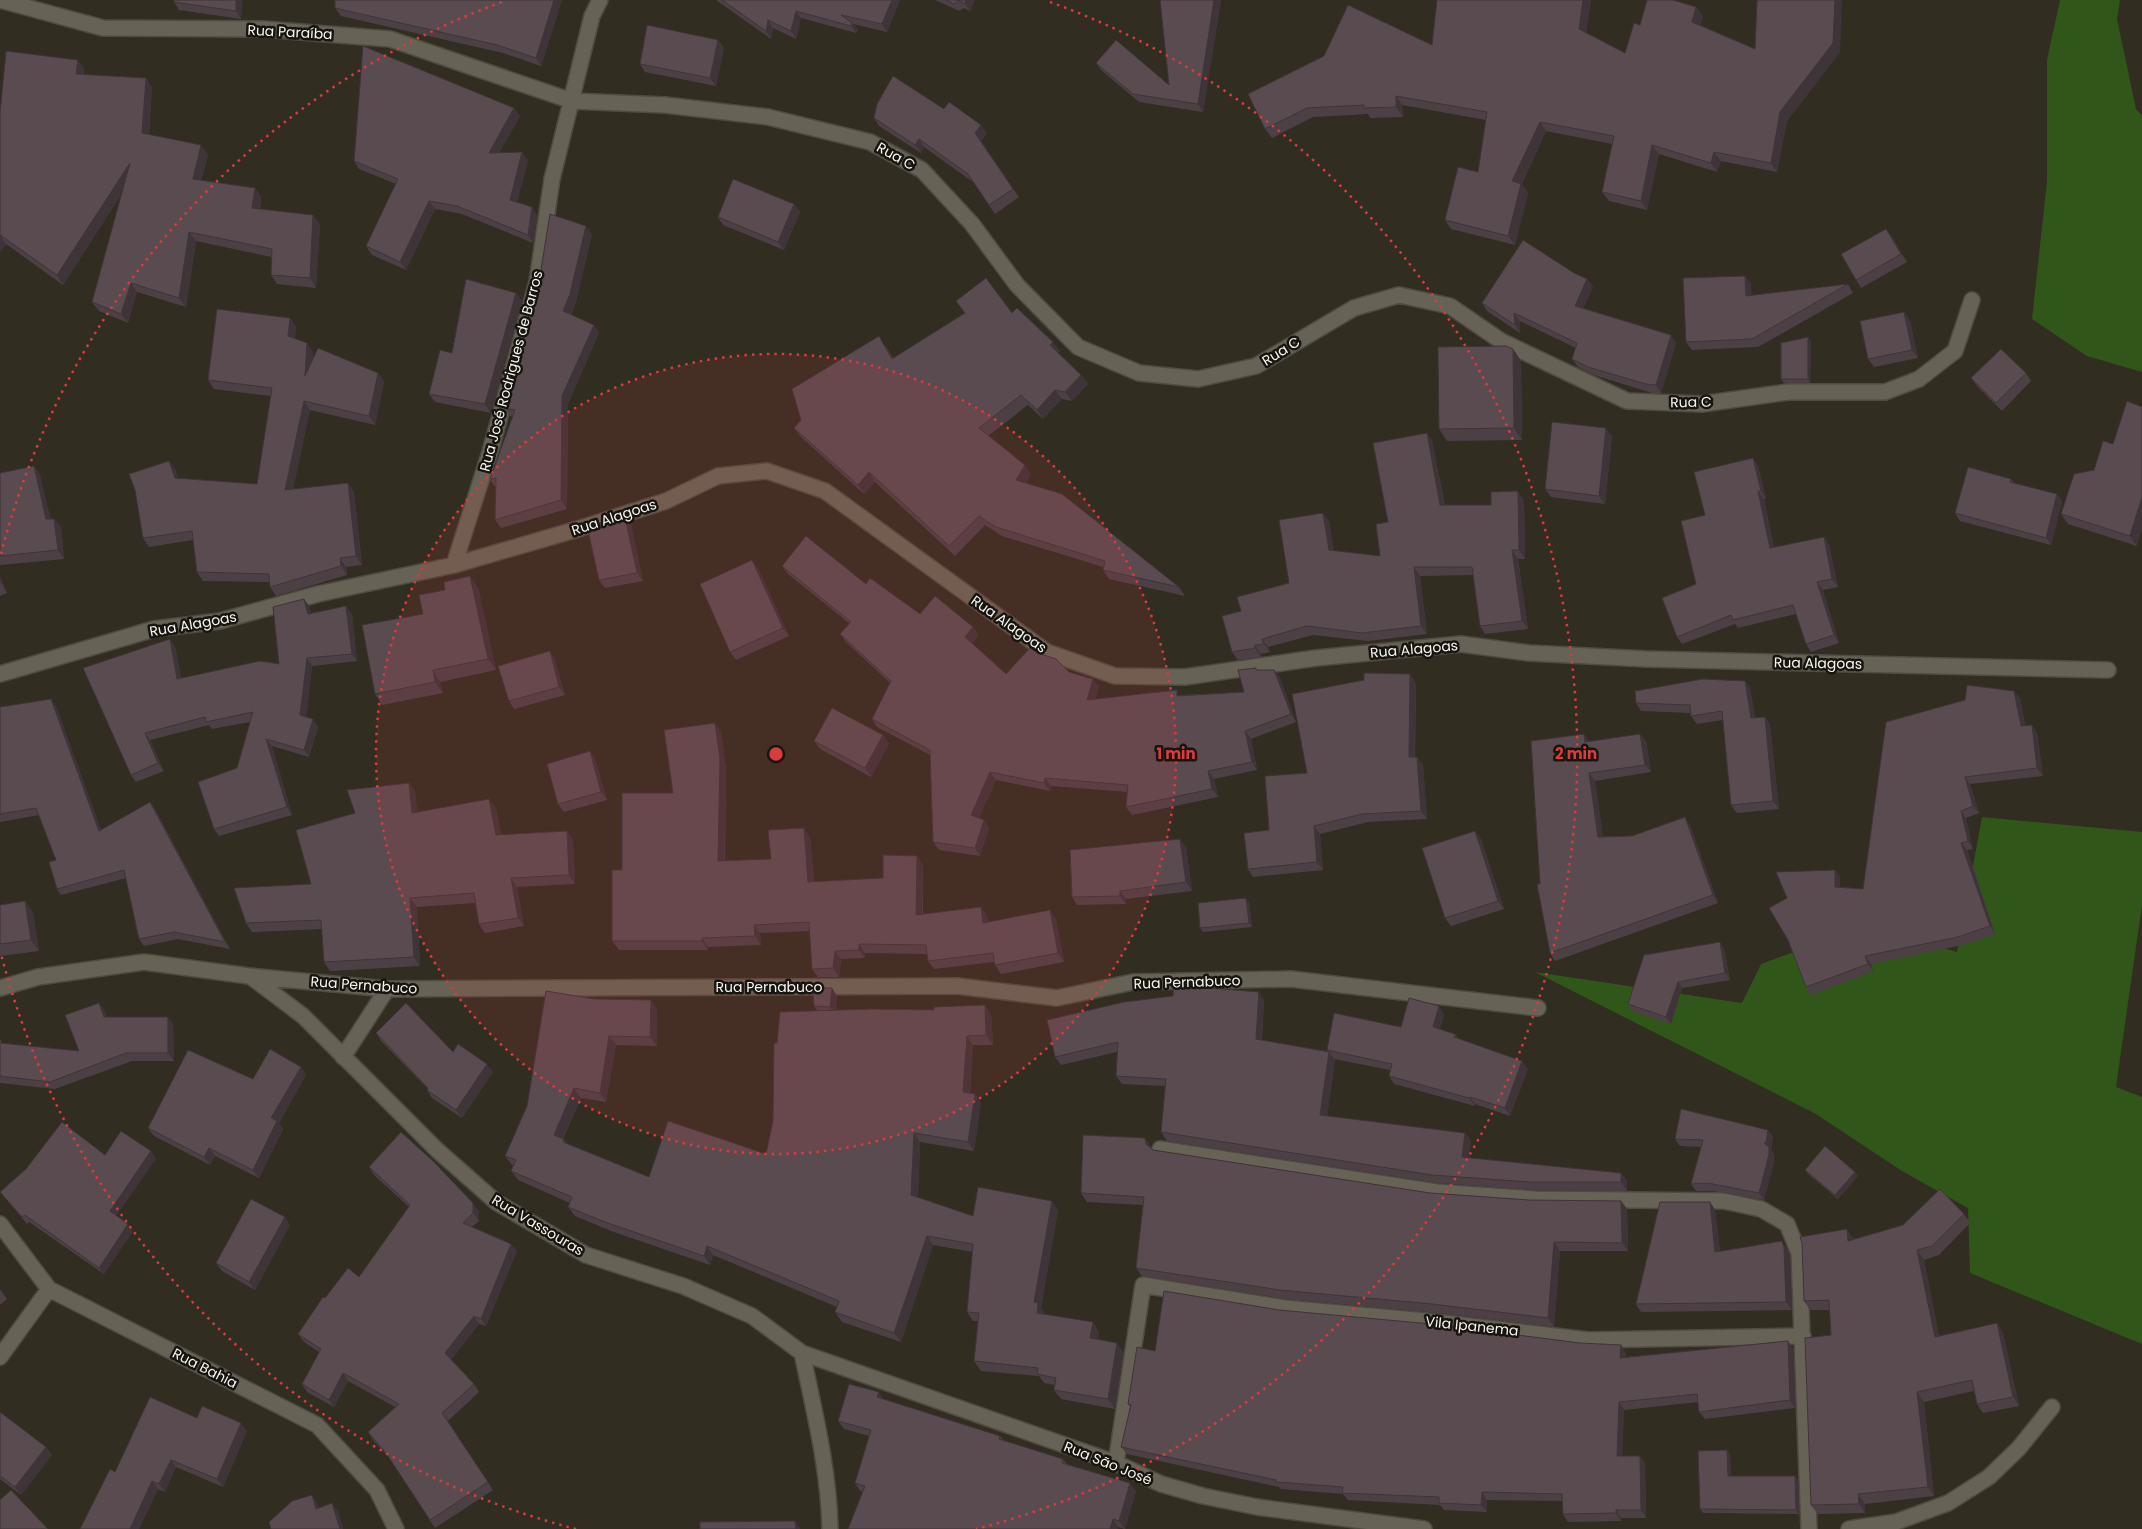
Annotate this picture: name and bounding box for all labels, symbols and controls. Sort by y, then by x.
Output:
street label: Rua Paraíba [247,20,333,44]
street label: Rua C [873,137,919,175]
street label: Rua José Rodrigues de Barros [475,268,547,474]
street label: Rua C [1258,332,1304,370]
street label: Rua C [1670,392,1712,412]
street label: Rua Alagoas [569,494,659,540]
street label: Rua Alagoas [967,591,1051,657]
street label: Rua Alagoas [148,606,238,642]
street label: Rua Alagoas [1369,635,1459,663]
street label: Rua Alagoas [1774,652,1862,674]
text: 1 min [1156,743,1196,764]
text: 2 min [1555,743,1597,764]
centre of rings [767,745,785,763]
street label: Rua Pernabuco [1133,970,1241,994]
street label: Rua Pernabuco [310,971,418,999]
street label: Rua Pernabuco [716,977,823,997]
street label: Rua Vassouras [488,1190,588,1260]
street label: Vila Ipanema [1424,1311,1520,1341]
street label: Rua Bahia [169,1343,241,1393]
street label: Rua São José [1061,1436,1155,1490]

